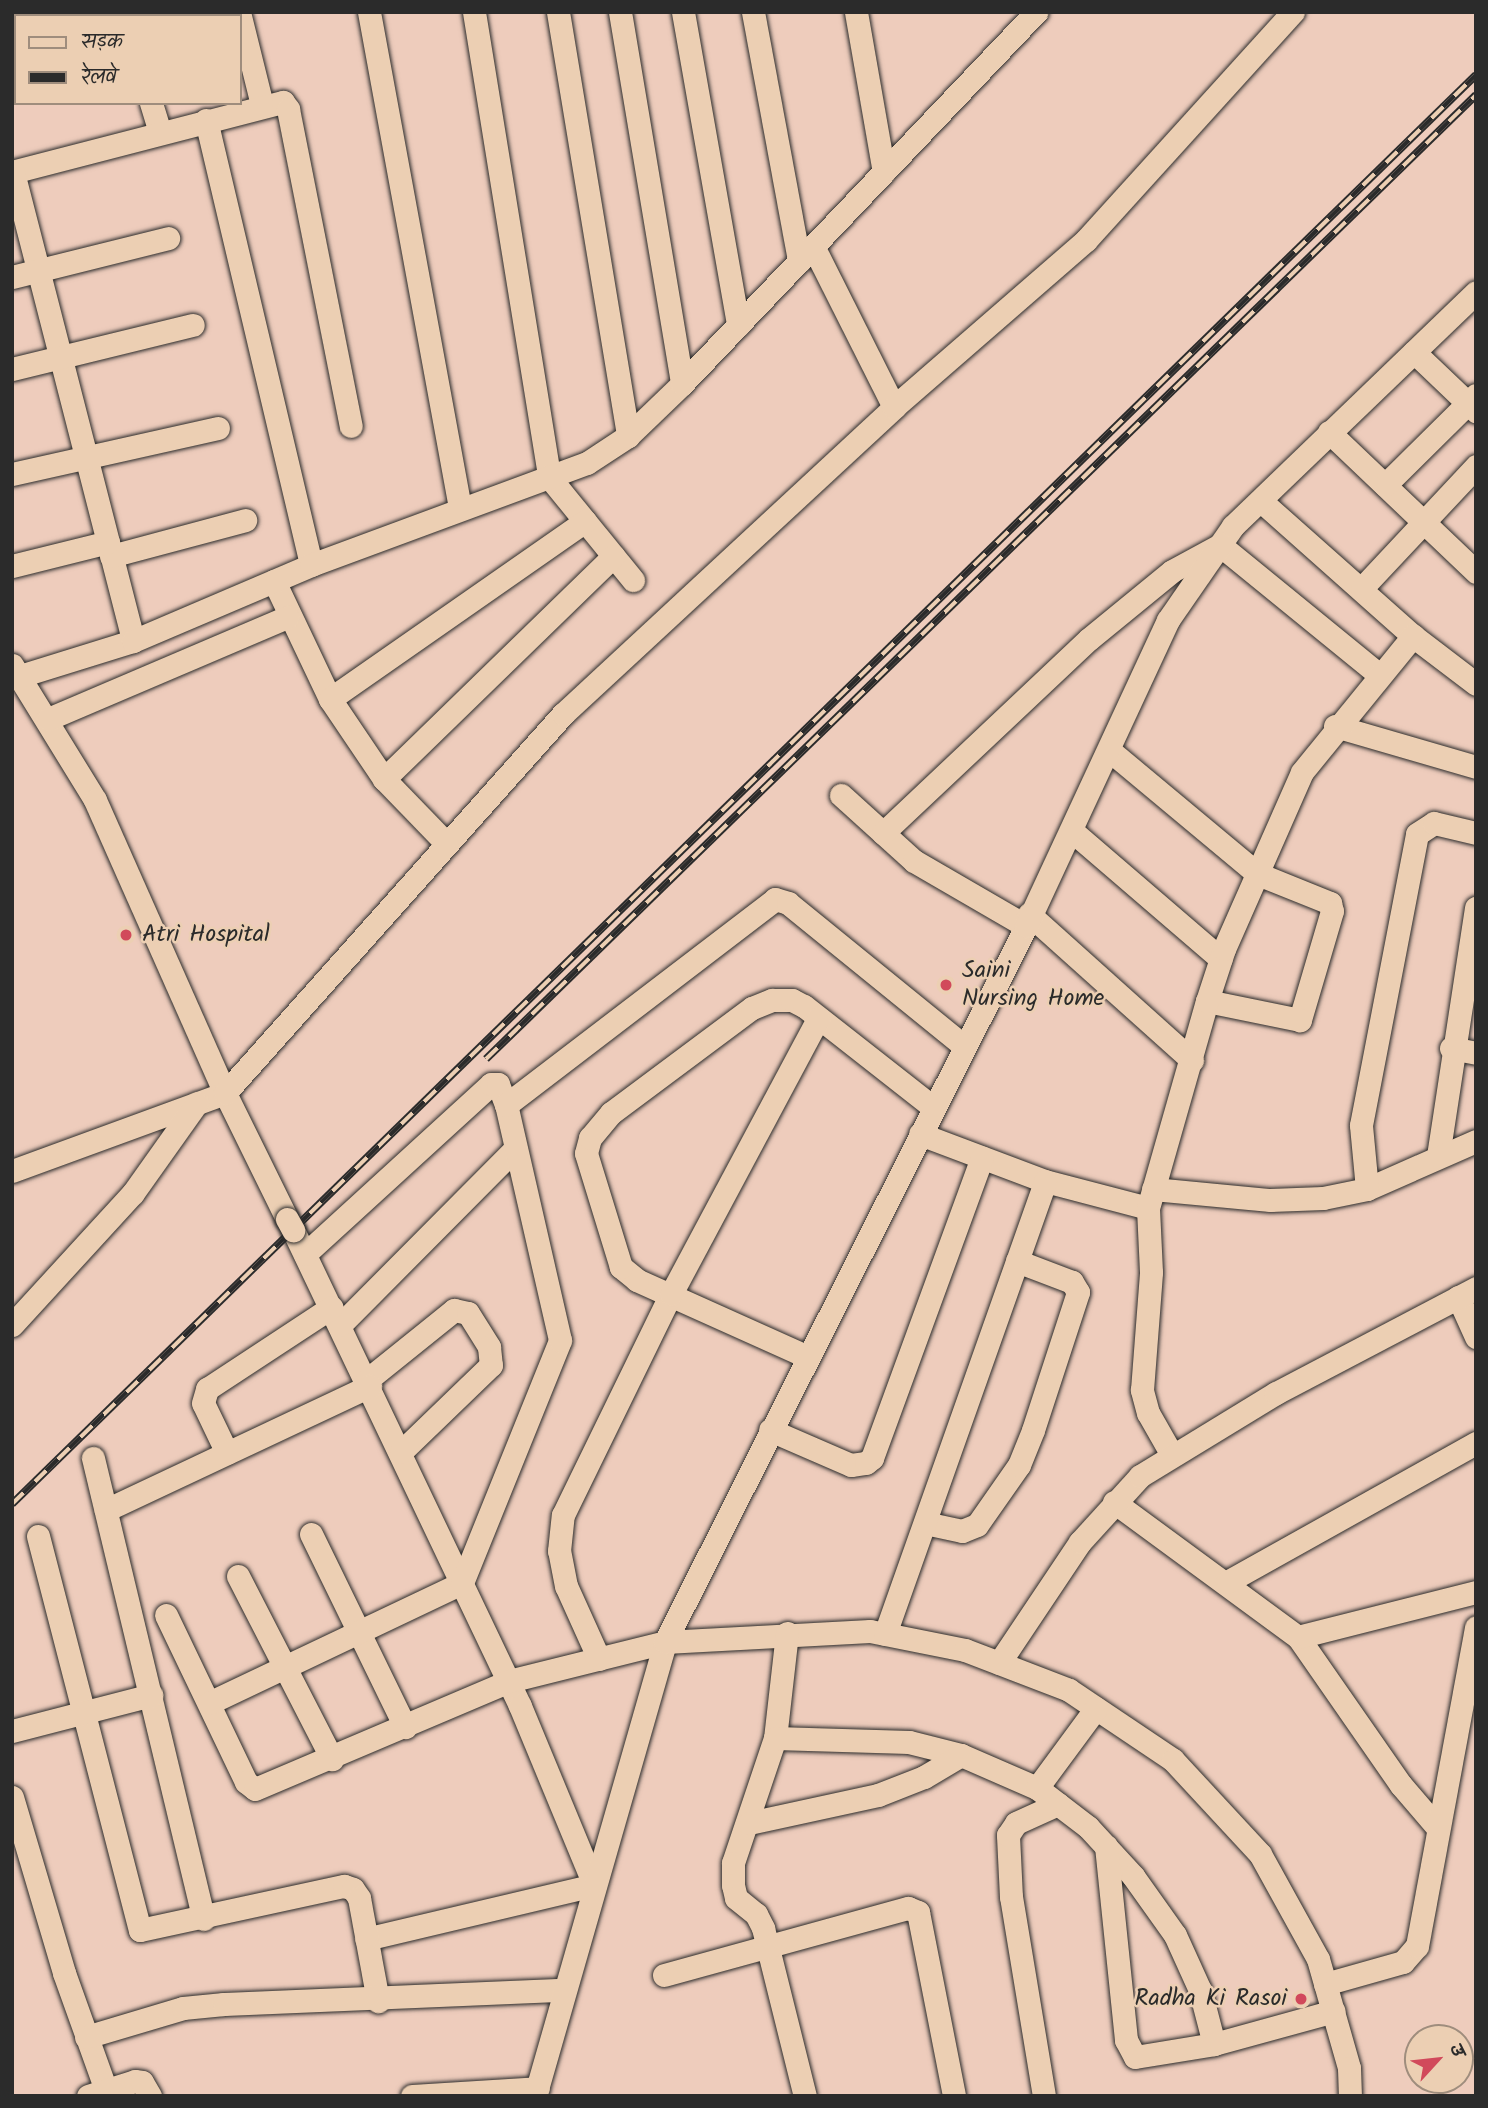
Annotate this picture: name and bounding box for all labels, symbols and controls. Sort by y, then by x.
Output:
legend [14,14,242,105]
text: सड़क [81,26,123,59]
text: रेलवे [81,61,116,94]
place label: Atri Hospital [142,921,270,949]
marker: Atri Hospital [116,925,136,945]
place label: Saini Nursing Home [962,957,1104,1013]
marker: Saini Nursing Home [936,975,956,995]
place label: Radha Ki Rasoi [1134,1985,1287,2013]
marker: Radha Ki Rasoi [1293,1991,1309,2007]
north arrow [1404,2024,1474,2094]
text: उ [1440,2038,1472,2062]

